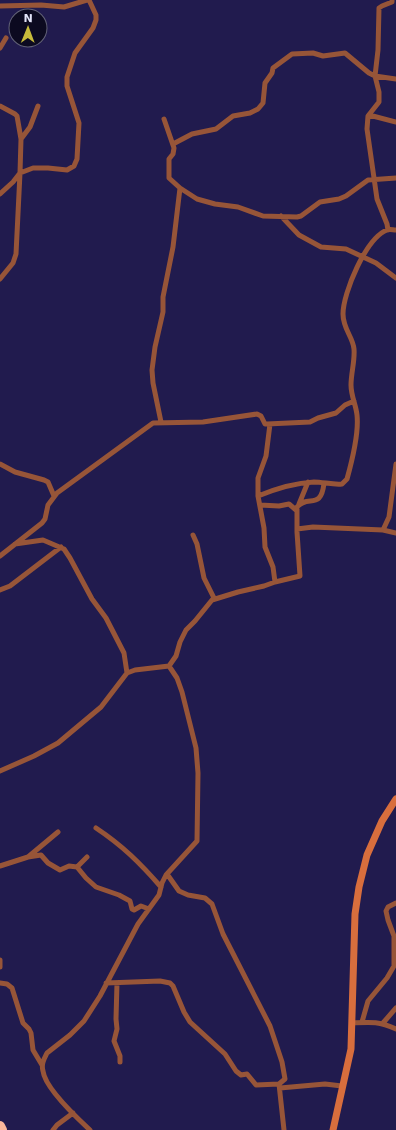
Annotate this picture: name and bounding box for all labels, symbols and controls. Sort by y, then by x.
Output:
north arrow [8,8,48,48]
text: N [23,12,33,25]

